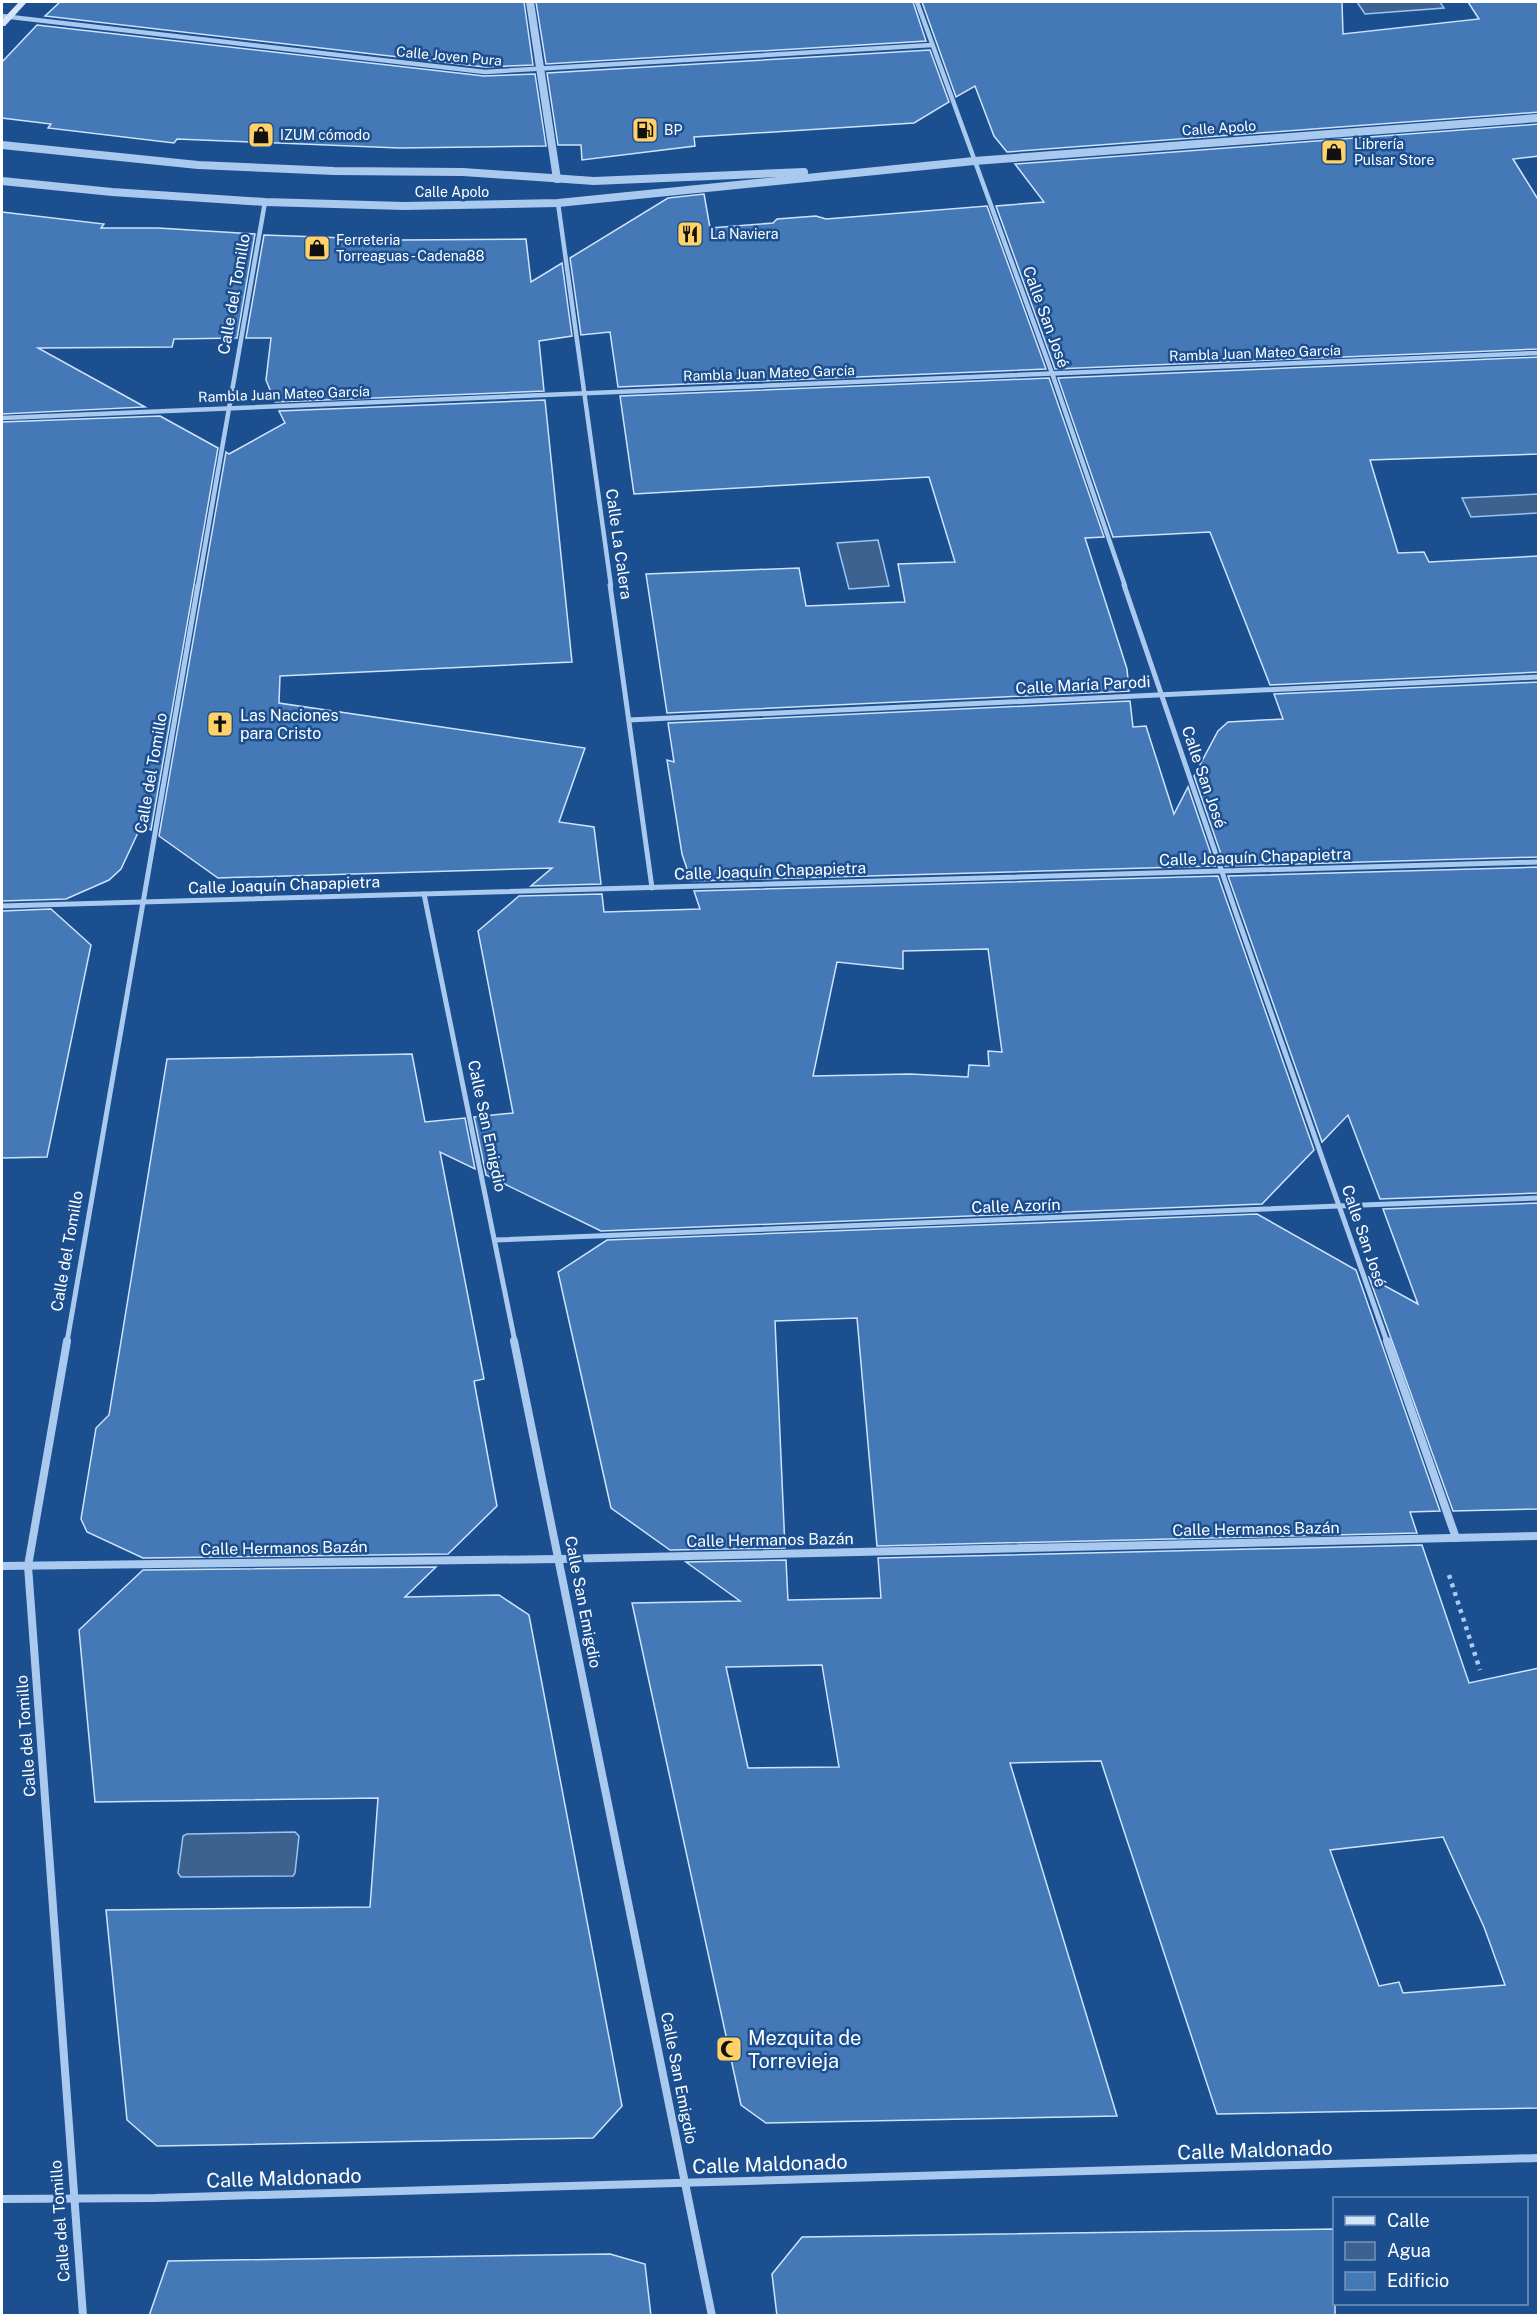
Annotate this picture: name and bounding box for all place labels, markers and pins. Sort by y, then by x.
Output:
fuel station icon: BP [630,115,660,145]
shop icon: IZUM cómodo [246,120,276,150]
place label: BP [664,122,682,138]
place label: IZUM cómodo [280,127,370,143]
place label: Librería Pulsar Store [1354,136,1434,168]
shop icon: Librería Pulsar Store [1319,137,1349,167]
restaurant icon: La Naviera [675,219,705,249]
place label: La Naviera [710,226,778,242]
place label: Ferreteria Torreaguas - Cadena88 [336,232,485,264]
shop icon: Ferreteria Torreaguas - Cadena88 [302,233,332,263]
place label: Las Naciones para Cristo [240,706,338,743]
church icon: Las Naciones para Cristo [205,709,235,739]
place label: Mezquita de Torrevieja [748,2026,861,2073]
mosque icon: Mezquita de Torrevieja [714,2034,744,2064]

